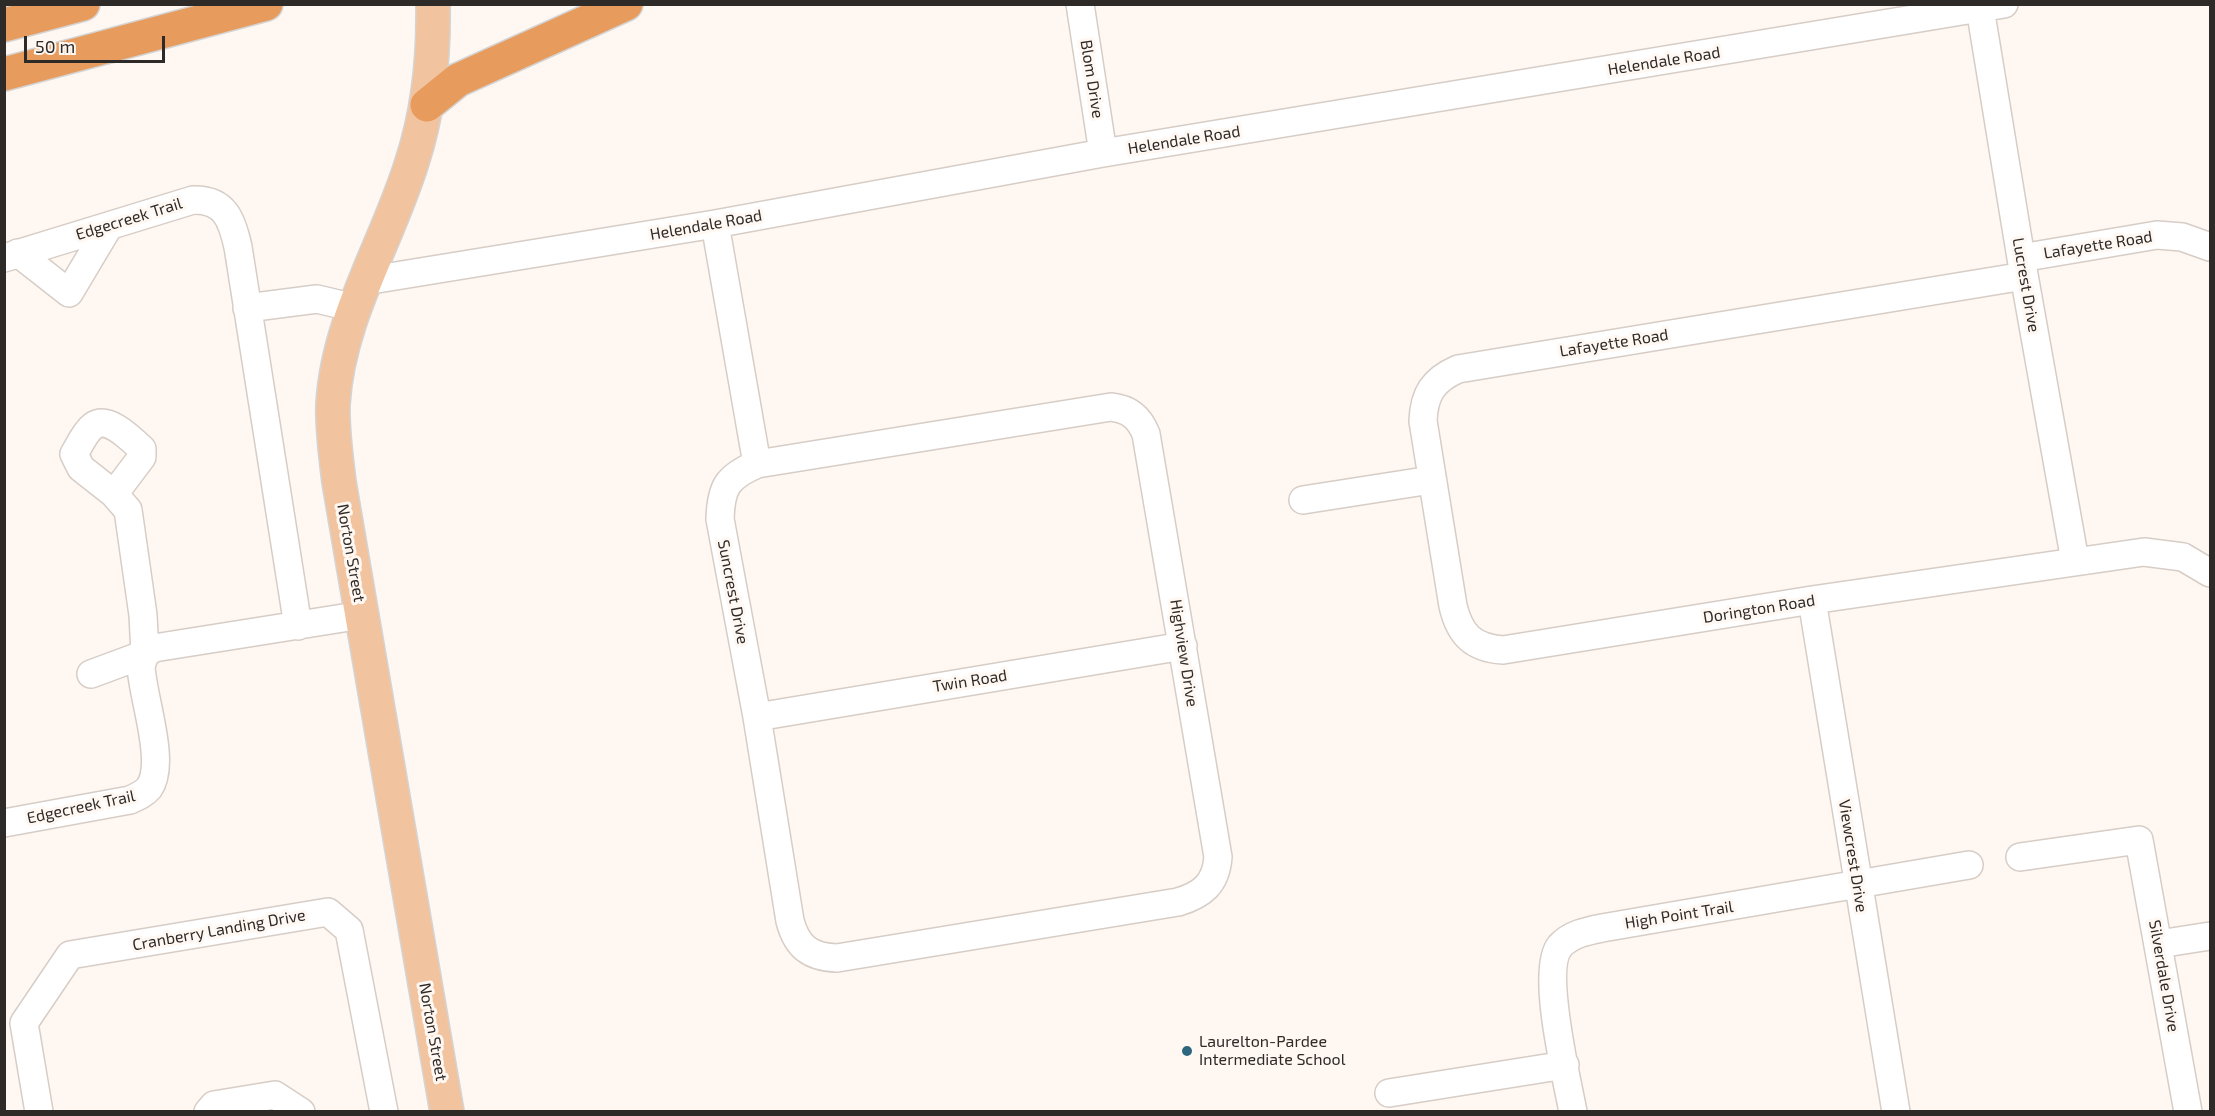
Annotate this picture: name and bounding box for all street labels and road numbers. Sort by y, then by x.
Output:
street label: Blom Drive [1076,38,1108,120]
street label: Helendale Road [1606,43,1722,79]
street label: Helendale Road [1126,122,1242,158]
street label: Edgecreek Trail [73,194,185,244]
street label: Helendale Road [648,206,764,244]
street label: Lafayette Road [2042,227,2154,263]
street label: Lucrest Drive [2008,236,2044,334]
street label: Lafayette Road [1558,325,1670,361]
street label: Norton Street [333,502,369,604]
street label: Suncrest Drive [713,538,753,646]
street label: Dorington Road [1702,591,1816,627]
street label: Highview Drive [1166,598,1202,708]
street label: Twin Road [931,666,1009,696]
street label: Edgecreek Trail [25,786,137,828]
street label: Viewcrest Drive [1835,798,1871,914]
street label: High Point Trail [1623,897,1735,933]
street label: Cranberry Landing Drive [131,905,307,955]
street label: Silverdale Drive [2145,918,2183,1034]
street label: Norton Street [415,981,451,1083]

